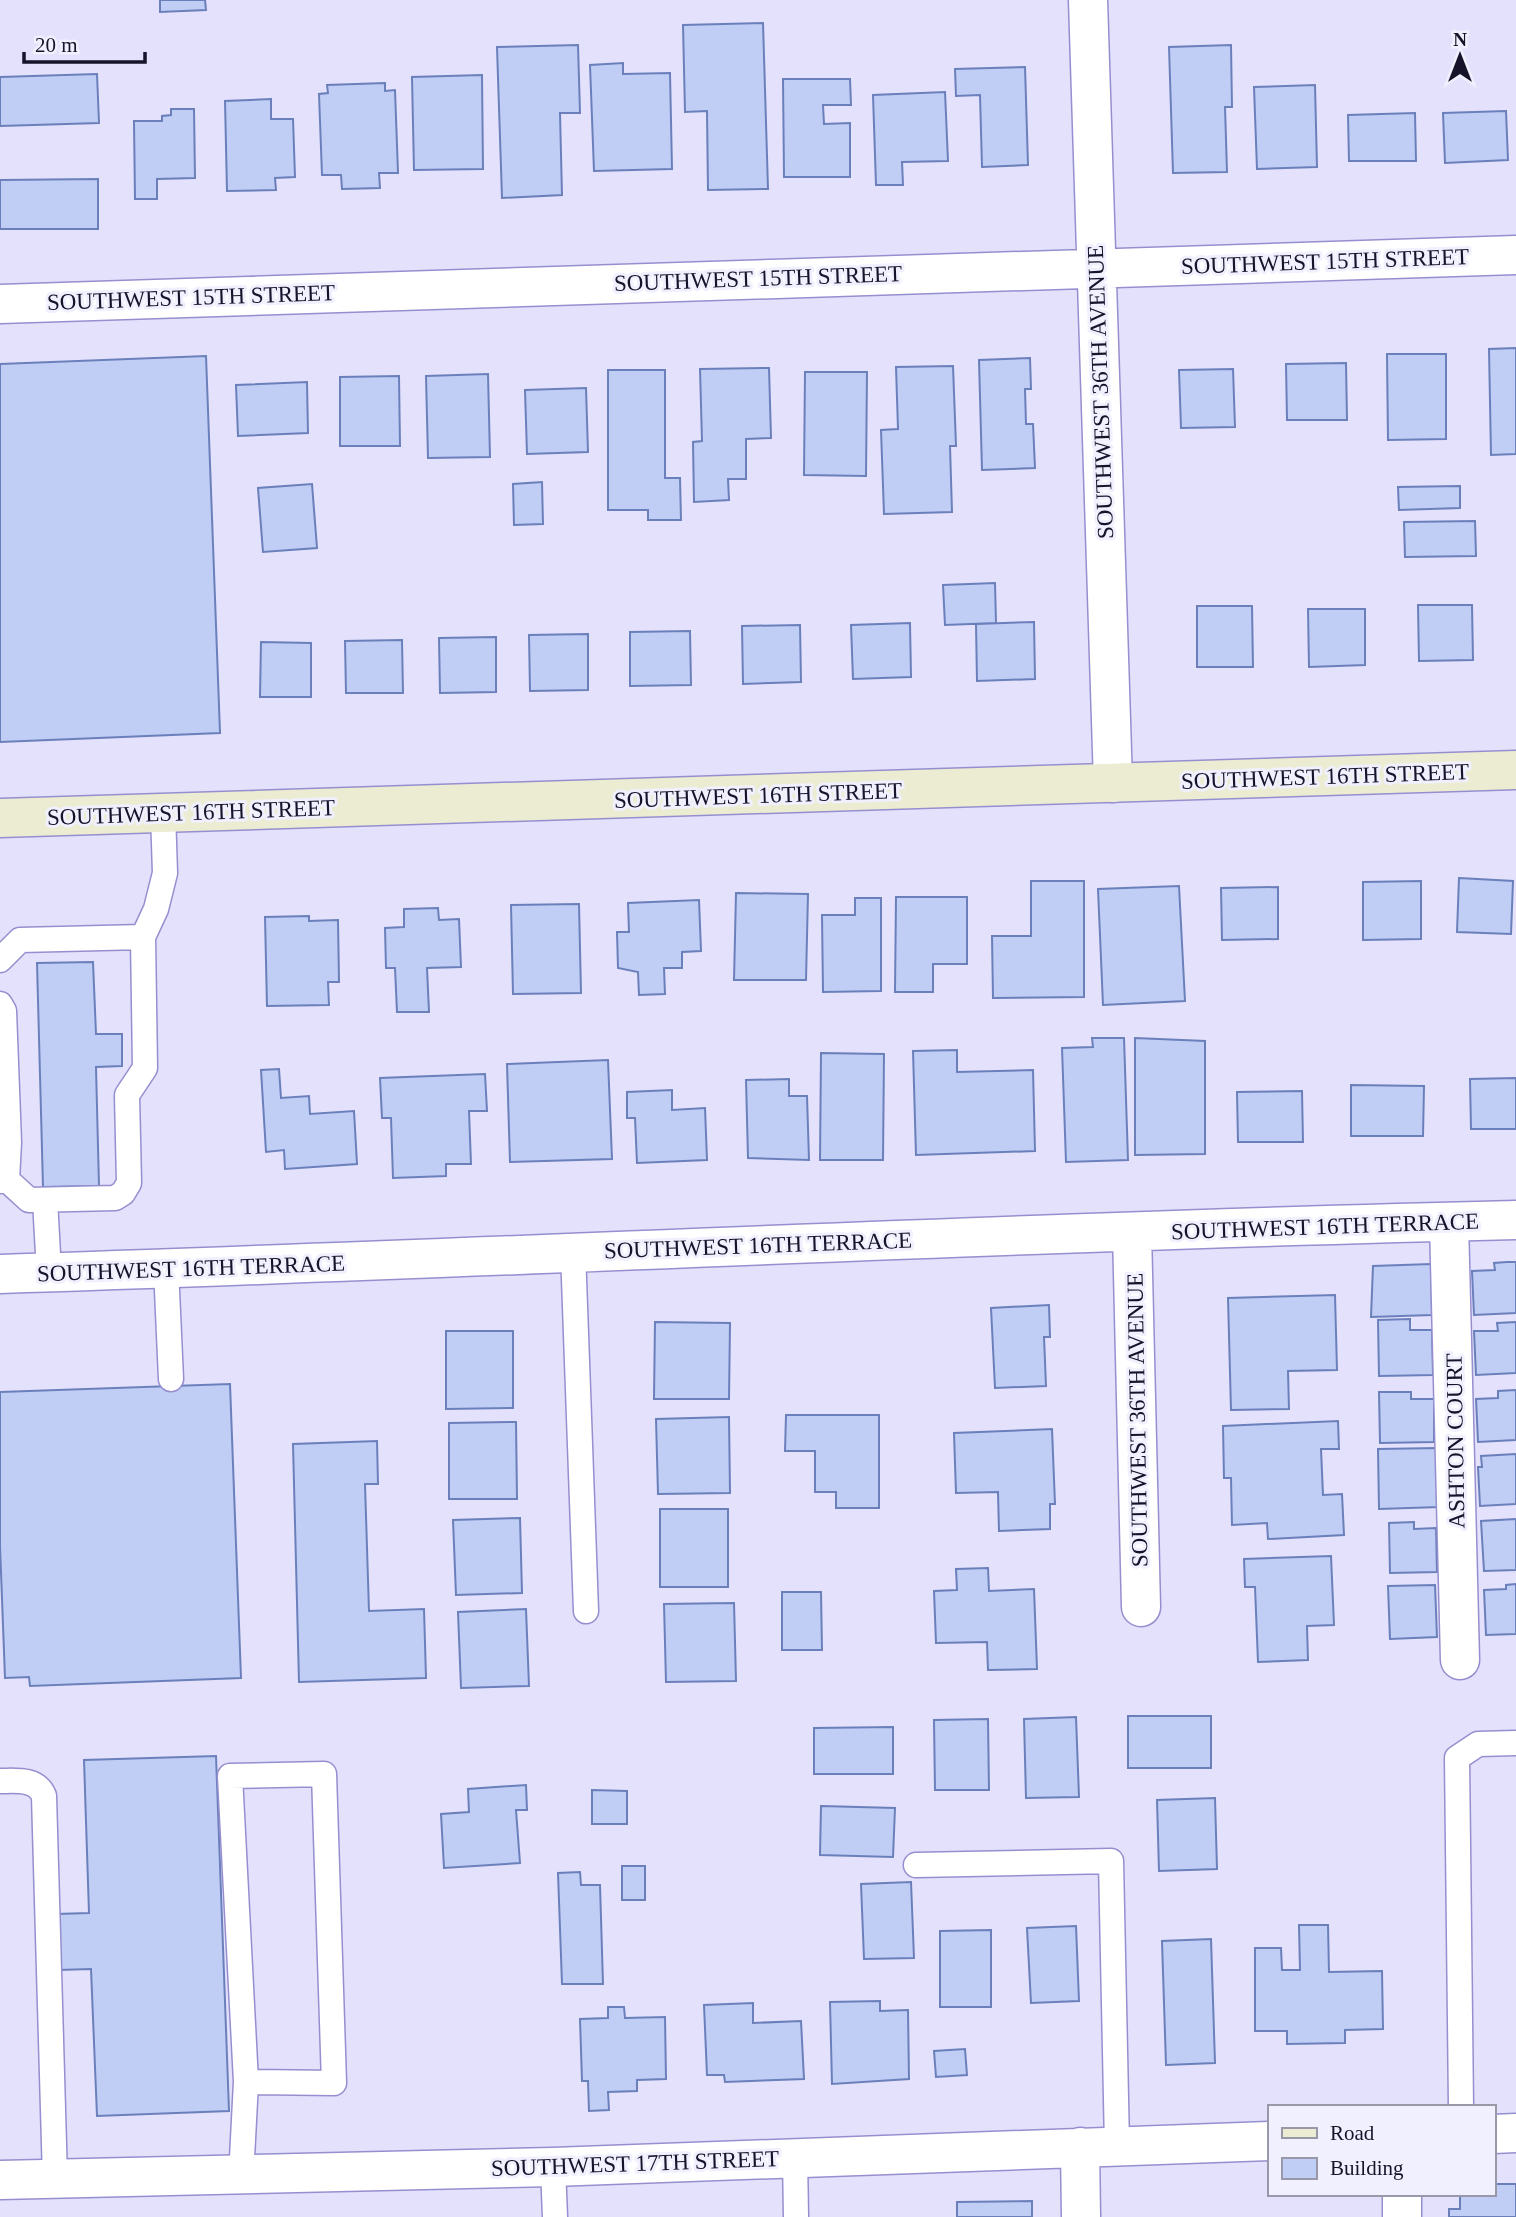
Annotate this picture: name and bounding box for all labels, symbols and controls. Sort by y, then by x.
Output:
scale bar [24,21,145,65]
north arrow [1425,21,1495,91]
text: N [1453,29,1467,50]
text: 20 m [35,33,78,57]
street label: SOUTHWEST 36TH AVENUE [1083,244,1118,539]
street label: SOUTHWEST 15TH STREET [1180,244,1470,279]
street label: SOUTHWEST 15TH STREET [613,261,903,296]
street label: SOUTHWEST 15TH STREET [46,280,336,315]
street label: SOUTHWEST 16TH STREET [1180,759,1470,794]
street label: SOUTHWEST 16TH STREET [613,778,903,813]
street label: SOUTHWEST 16TH STREET [46,795,336,830]
street label: SOUTHWEST 16TH TERRACE [1170,1209,1480,1244]
street label: SOUTHWEST 16TH TERRACE [603,1228,913,1263]
street label: SOUTHWEST 16TH TERRACE [36,1251,346,1286]
street label: SOUTHWEST 36TH AVENUE [1122,1273,1153,1567]
street label: ASHTON COURT [1441,1353,1470,1529]
legend [1268,2105,1495,2196]
text: Road [1330,2121,1375,2145]
street label: SOUTHWEST 17TH STREET [490,2146,780,2181]
text: Building [1330,2156,1404,2180]

